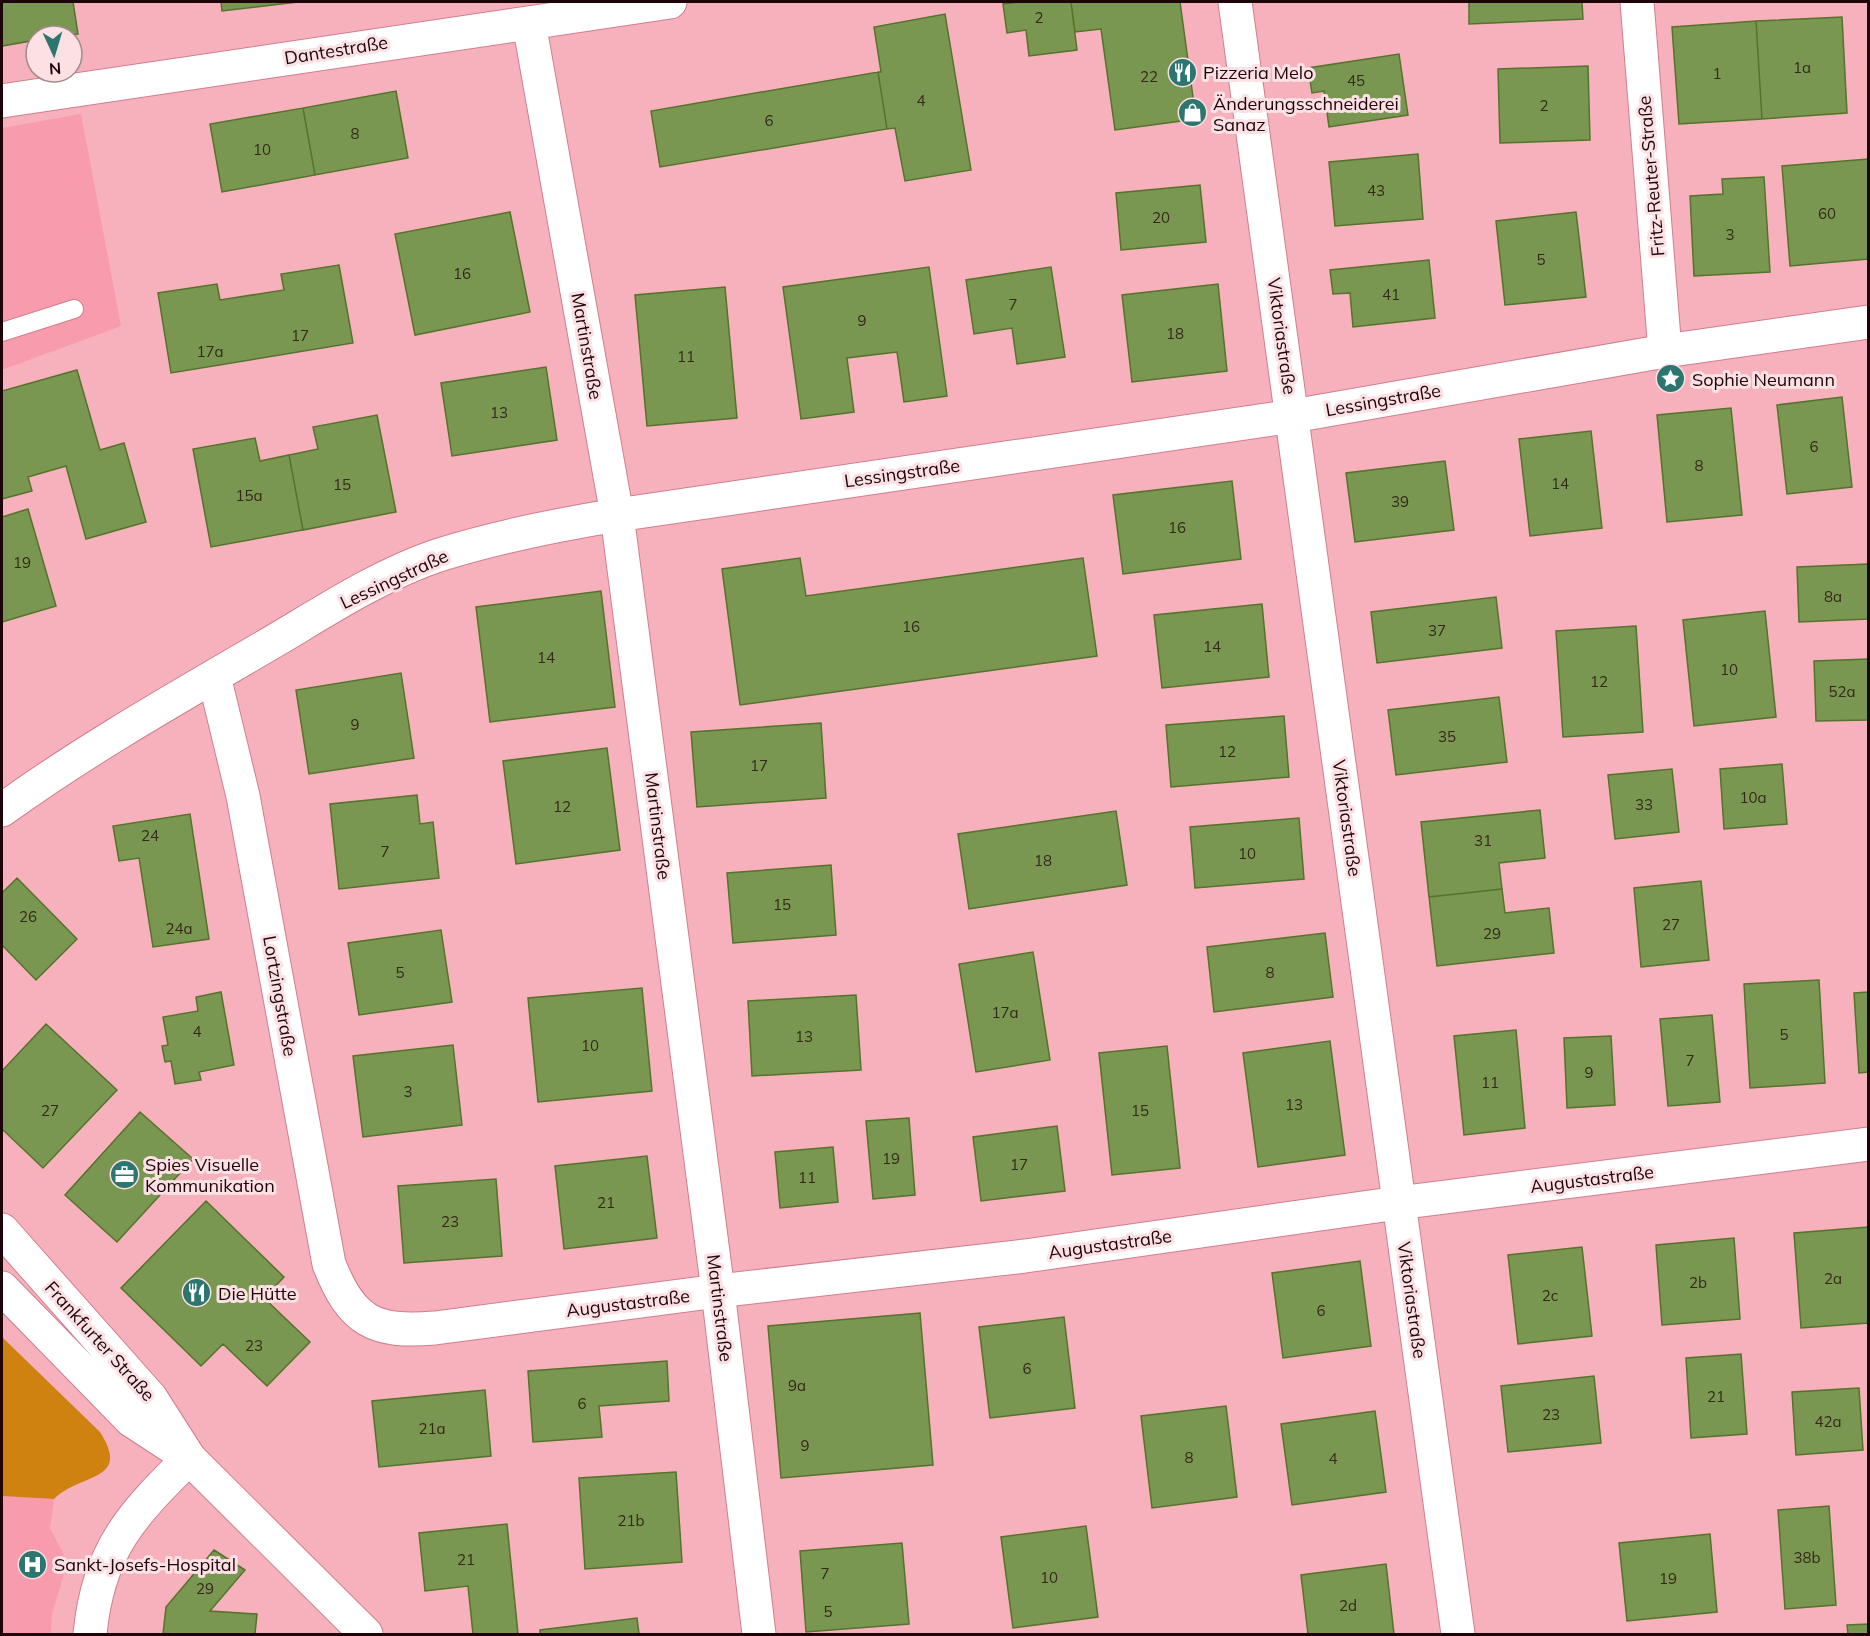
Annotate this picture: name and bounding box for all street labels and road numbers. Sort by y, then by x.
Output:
street label: Dantestraße [283,30,389,70]
street label: Fritz-Reuter-Straße [1633,95,1669,257]
street label: Viktoriastraße [1262,276,1302,396]
street label: Martinstraße [566,291,608,401]
street label: Lessingstraße [1324,379,1442,421]
street label: Lessingstraße [843,453,961,493]
street label: Lessingstraße [336,544,452,614]
street label: Viktoriastraße [1327,758,1367,878]
street label: Martinstraße [640,771,676,881]
street label: Lortzingstraße [258,934,302,1058]
street label: Augustastraße [1529,1160,1655,1198]
street label: Augustastraße [1047,1224,1173,1264]
street label: Viktoriastraße [1392,1240,1432,1360]
street label: Martinstraße [702,1253,738,1363]
street label: Frankfurter Straße [40,1276,160,1406]
street label: Augustastraße [565,1284,691,1322]

